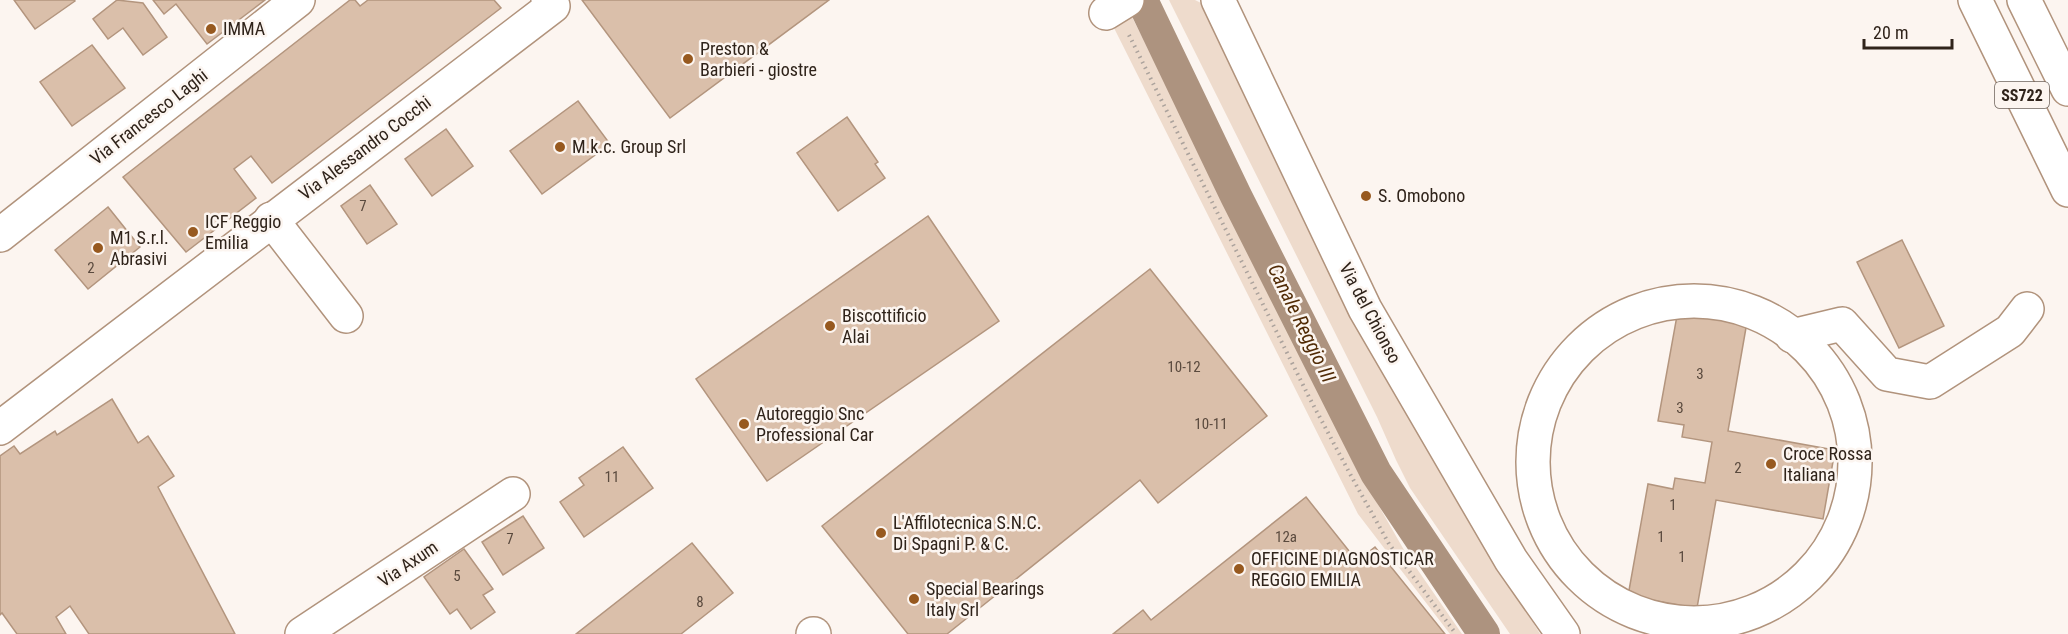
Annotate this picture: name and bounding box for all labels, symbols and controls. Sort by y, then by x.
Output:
scale bar [1864,12,1952,50]
place label: IMMA [223,18,266,39]
marker: IMMA [204,22,218,36]
text: 20 m [1873,22,1908,43]
place label: Preston & Barbieri - giostre [700,38,817,80]
marker: Preston & Barbieri - giostre [681,52,695,66]
street label: Via Francesco Laghi [86,64,212,169]
road number: SS722 [1995,82,2049,108]
street label: Via Alessandro Cocchi [295,91,435,204]
place label: M.k.c. Group Srl [572,136,686,157]
marker: M.k.c. Group Srl [553,140,567,154]
place label: S. Omobono [1378,185,1465,206]
marker: S. Omobono [1359,189,1373,203]
house number: 7 [359,197,367,215]
place label: ICF Reggio Emilia [205,211,281,253]
marker: ICF Reggio Emilia [186,225,200,239]
place label: M1 S.r.l. Abrasivi [110,227,169,269]
marker: M1 S.r.l. Abrasivi [91,241,105,255]
house number: 2 [87,259,95,277]
street label: Via del Chionso [1335,259,1406,367]
water label: Canale Reggio III [1263,260,1341,386]
place label: Biscottificio Alai [842,305,927,347]
marker: Biscottificio Alai [823,319,837,333]
house number: 10-12 [1167,358,1201,376]
house number: 3 [1696,365,1704,383]
house number: 3 [1676,399,1684,417]
place label: Autoreggio Snc Professional Car [756,403,874,445]
house number: 10-11 [1194,415,1228,433]
marker: Autoreggio Snc Professional Car [737,417,751,431]
place label: Croce Rossa Italiana [1783,443,1872,485]
marker: Croce Rossa Italiana [1764,457,1778,471]
house number: 2 [1734,459,1742,477]
house number: 11 [605,468,619,486]
house number: 1 [1669,496,1677,514]
place label: L'Affilotecnica S.N.C. Di Spagni P. & C. [893,512,1042,554]
marker: L'Affilotecnica S.N.C. Di Spagni P. & C. [874,526,888,540]
house number: 12a [1275,528,1297,546]
house number: 1 [1657,528,1665,546]
house number: 7 [506,530,514,548]
street label: Via Axum [374,536,442,591]
place label: OFFICINE DIAGNOSTICAR REGGIO EMILIA [1251,548,1434,590]
house number: 1 [1678,548,1686,566]
marker: OFFICINE DIAGNOSTICAR REGGIO EMILIA [1232,562,1246,576]
house number: 5 [453,567,461,585]
place label: Special Bearings Italy Srl [926,578,1044,620]
marker: Special Bearings Italy Srl [907,592,921,606]
house number: 8 [696,593,704,611]

